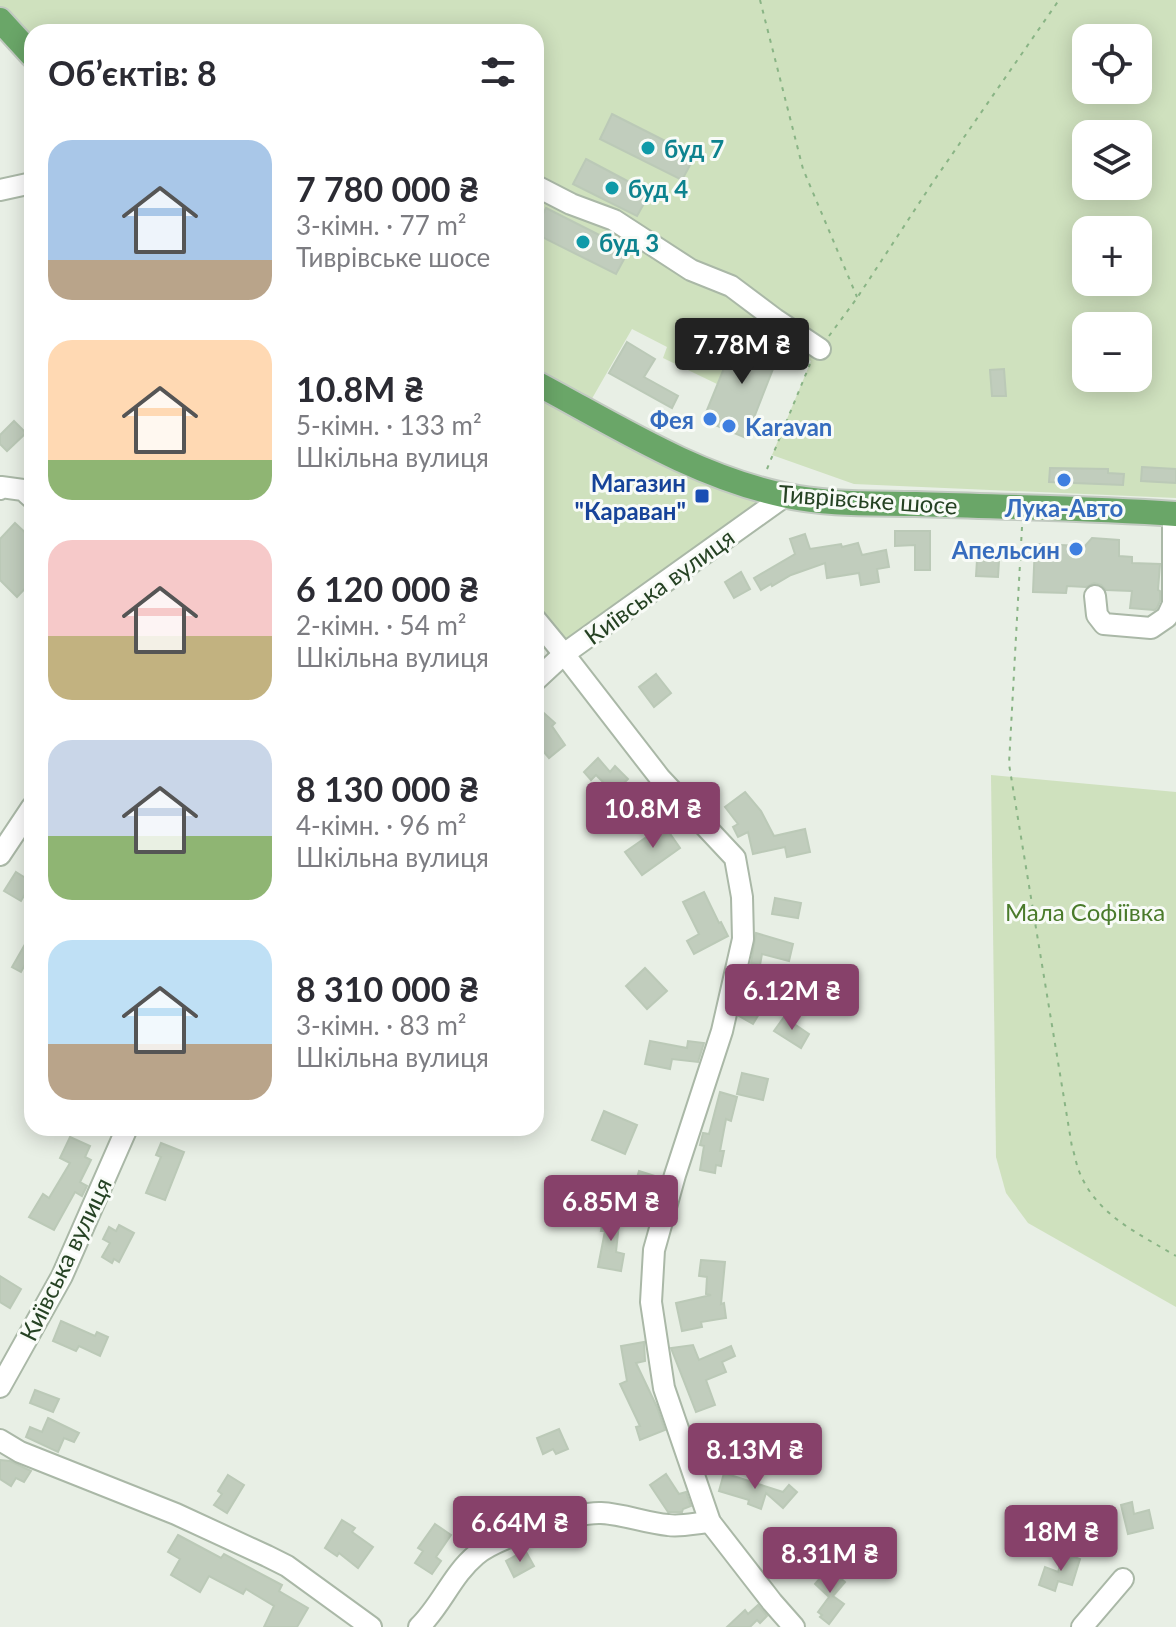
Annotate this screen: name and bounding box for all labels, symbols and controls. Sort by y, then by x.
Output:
map controls [1072,24,1152,392]
button: locate [1072,24,1152,104]
icon: filters [476,50,520,94]
text: Об’єктів: 8 [48,52,217,93]
button: layers [1072,120,1152,200]
place label: буд 7 [664,134,724,163]
marker: буд 7 [639,139,657,157]
text: 7 780 000 ₴ [296,168,479,209]
icon: home [112,172,208,268]
place label: буд 4 [628,174,688,203]
marker: буд 4 [603,179,621,197]
text: 3-кімн. · 77 m² [296,209,467,241]
button: + [1072,216,1152,296]
place label: буд 3 [599,228,659,257]
marker: буд 3 [574,233,592,251]
text: Тиврівське шосе [296,241,490,273]
button: − [1072,312,1152,392]
pin: 7.78M ₴ [668,318,816,386]
text: 7.78M ₴ [693,328,791,360]
text: 10.8M ₴ [296,368,424,409]
icon: home [112,372,208,468]
place label: Фея [650,405,694,434]
text: 5-кімн. · 133 m² [296,409,482,441]
marker: Фея [701,410,719,428]
place label: Karavan [745,412,832,441]
marker: Karavan [720,417,738,435]
text: Шкільна вулиця [296,441,489,473]
place label: Магазин "Караван" [575,468,686,525]
marker: Лука-Авто [1055,471,1073,489]
street label: Тиврівське шосе [778,478,958,520]
marker: Магазин "Караван" [693,487,711,505]
place label: Лука-Авто [1004,493,1123,522]
street label: Київська вулиця [579,522,739,650]
place label: Апельсин [951,535,1060,564]
marker: Апельсин [1067,540,1085,558]
text: 6 120 000 ₴ [296,568,479,609]
icon: home [112,572,208,668]
text: 2-кімн. · 54 m² [296,609,467,641]
text: Шкільна вулиця [296,641,489,673]
text: 8 130 000 ₴ [296,768,479,809]
icon: home [112,772,208,868]
pin: 10.8M ₴ [579,782,727,850]
text: 10.8M ₴ [604,792,702,824]
text: 4-кімн. · 96 m² [296,809,467,841]
text: Шкільна вулиця [296,841,489,873]
park label: Мала Софіївка [1005,897,1165,926]
pin: 6.12M ₴ [718,964,866,1032]
text: 8 310 000 ₴ [296,968,479,1009]
icon: home [112,972,208,1068]
text: 6.12M ₴ [743,974,841,1006]
text: 3-кімн. · 83 m² [296,1009,467,1041]
text: Шкільна вулиця [296,1041,489,1073]
street label: Київська вулиця [13,1173,117,1345]
pin: 6.85M ₴ [537,1175,685,1243]
text: 6.85M ₴ [562,1185,660,1217]
pin: 8.13M ₴ [681,1423,829,1491]
text: 8.13M ₴ [706,1433,804,1465]
pin: 6.64M ₴ [446,1496,594,1564]
pin: 18M ₴ [1005,1505,1117,1573]
text: 6.64M ₴ [471,1506,569,1538]
text: 18M ₴ [1023,1515,1099,1547]
pin: 8.31M ₴ [756,1527,904,1595]
text: 8.31M ₴ [781,1537,879,1569]

